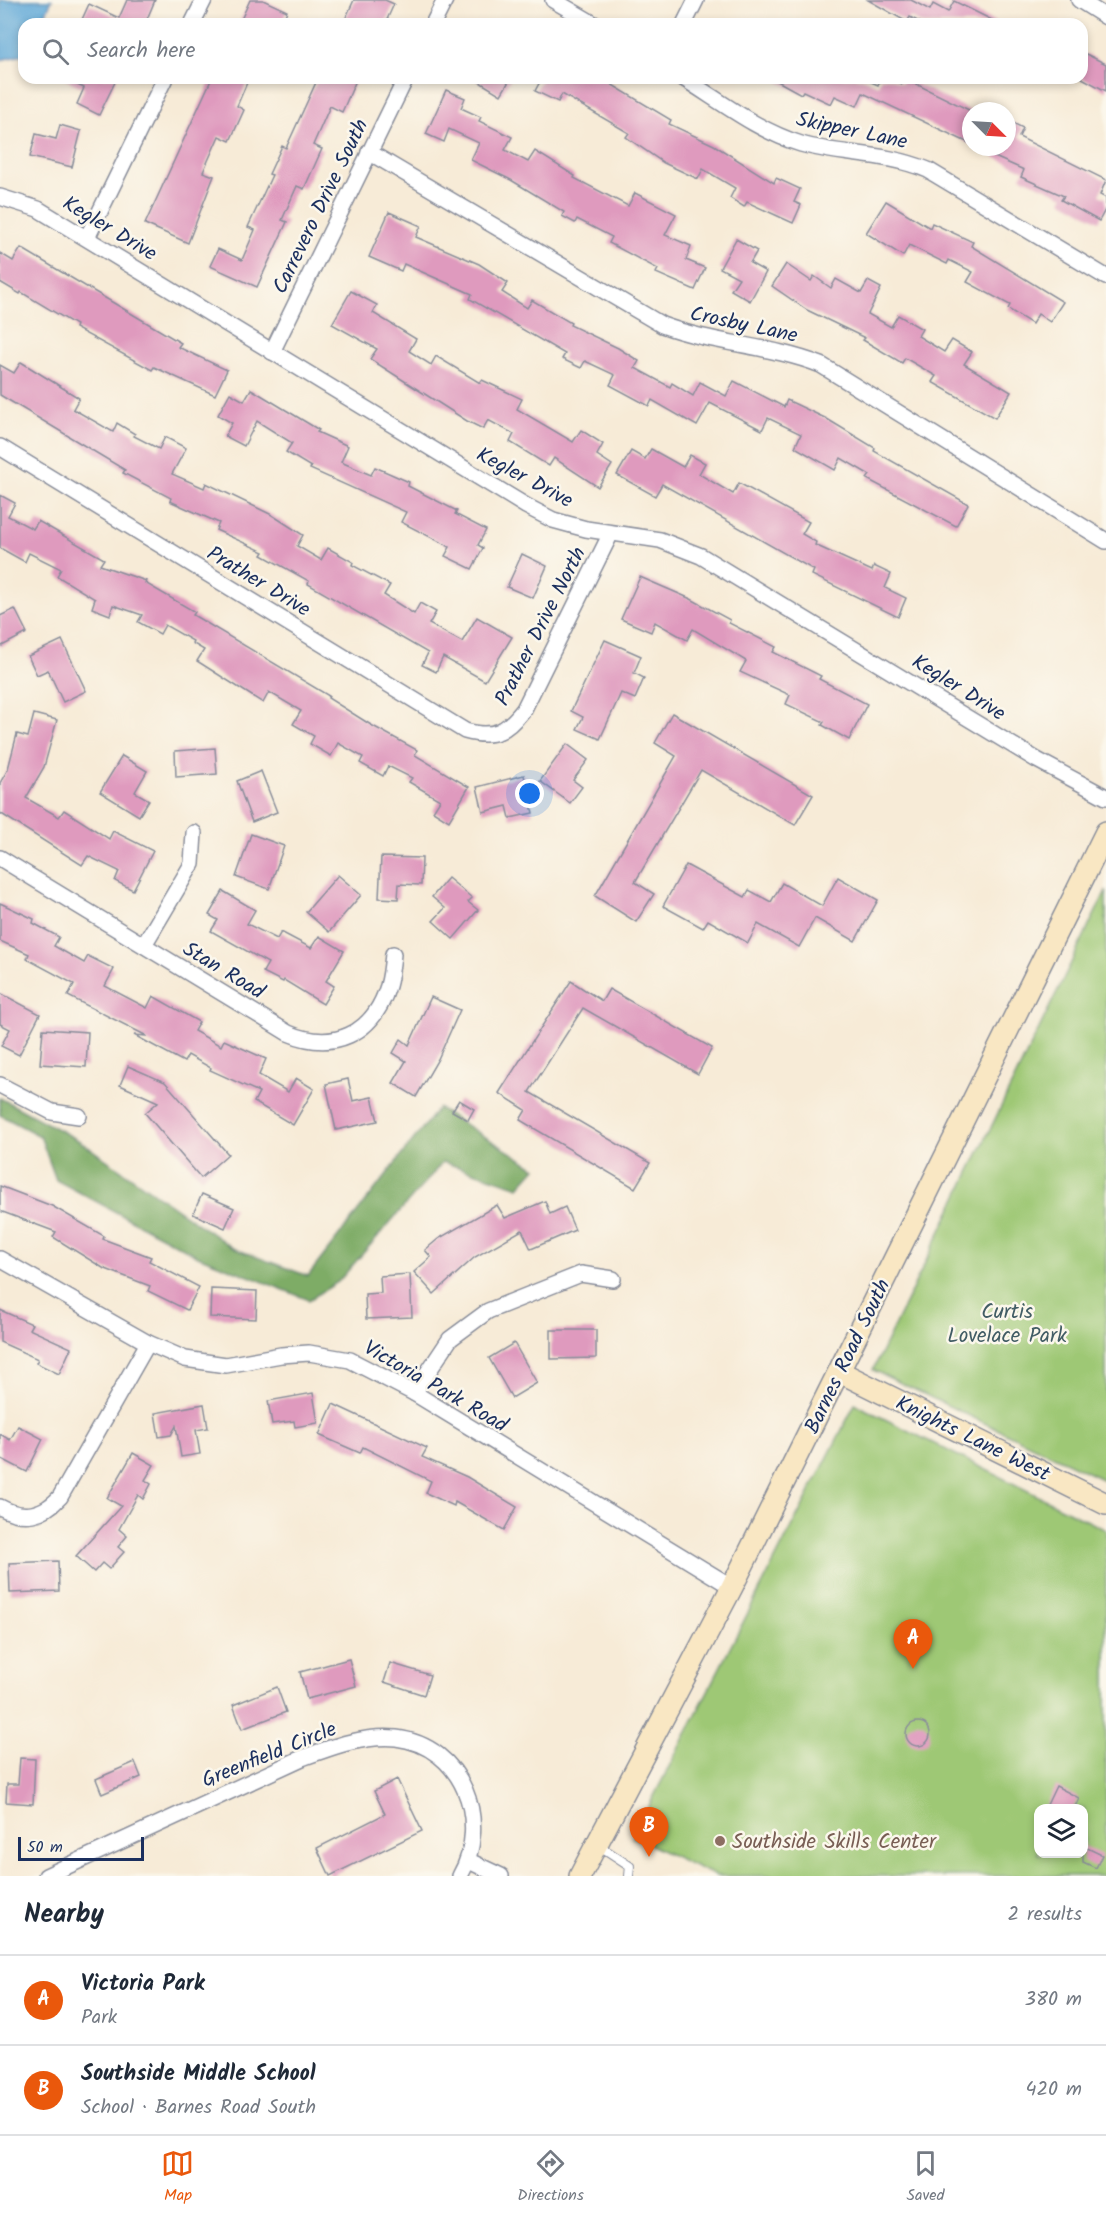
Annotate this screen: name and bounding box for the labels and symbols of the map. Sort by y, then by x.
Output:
north arrow [962,102,1016,156]
street label: Skipper Lane [793,104,911,159]
street label: Carrevero Drive South [265,113,378,300]
street label: Kegler Drive [55,188,163,271]
street label: Crosby Lane [687,298,801,353]
street label: Kegler Drive [470,439,579,518]
street label: Prather Drive [200,538,317,627]
street label: Prather Drive North [487,541,596,712]
street label: Kegler Drive [905,646,1012,731]
your location [515,779,544,808]
street label: Stan Road [176,934,271,1009]
street label: Barnes Road South [797,1274,900,1440]
park label: Curtis Lovelace Park [947,1296,1067,1353]
street label: Victoria Park Road [357,1333,514,1442]
street label: Knights Lane West [889,1388,1056,1492]
pin: A [894,1620,932,1669]
street label: Greenfield Circle [197,1713,343,1797]
pin: B [630,1808,668,1857]
place label: Southside Skills Center [732,1826,937,1859]
scale bar [18,1834,144,1862]
marker: Southside Skills Center [713,1834,727,1848]

